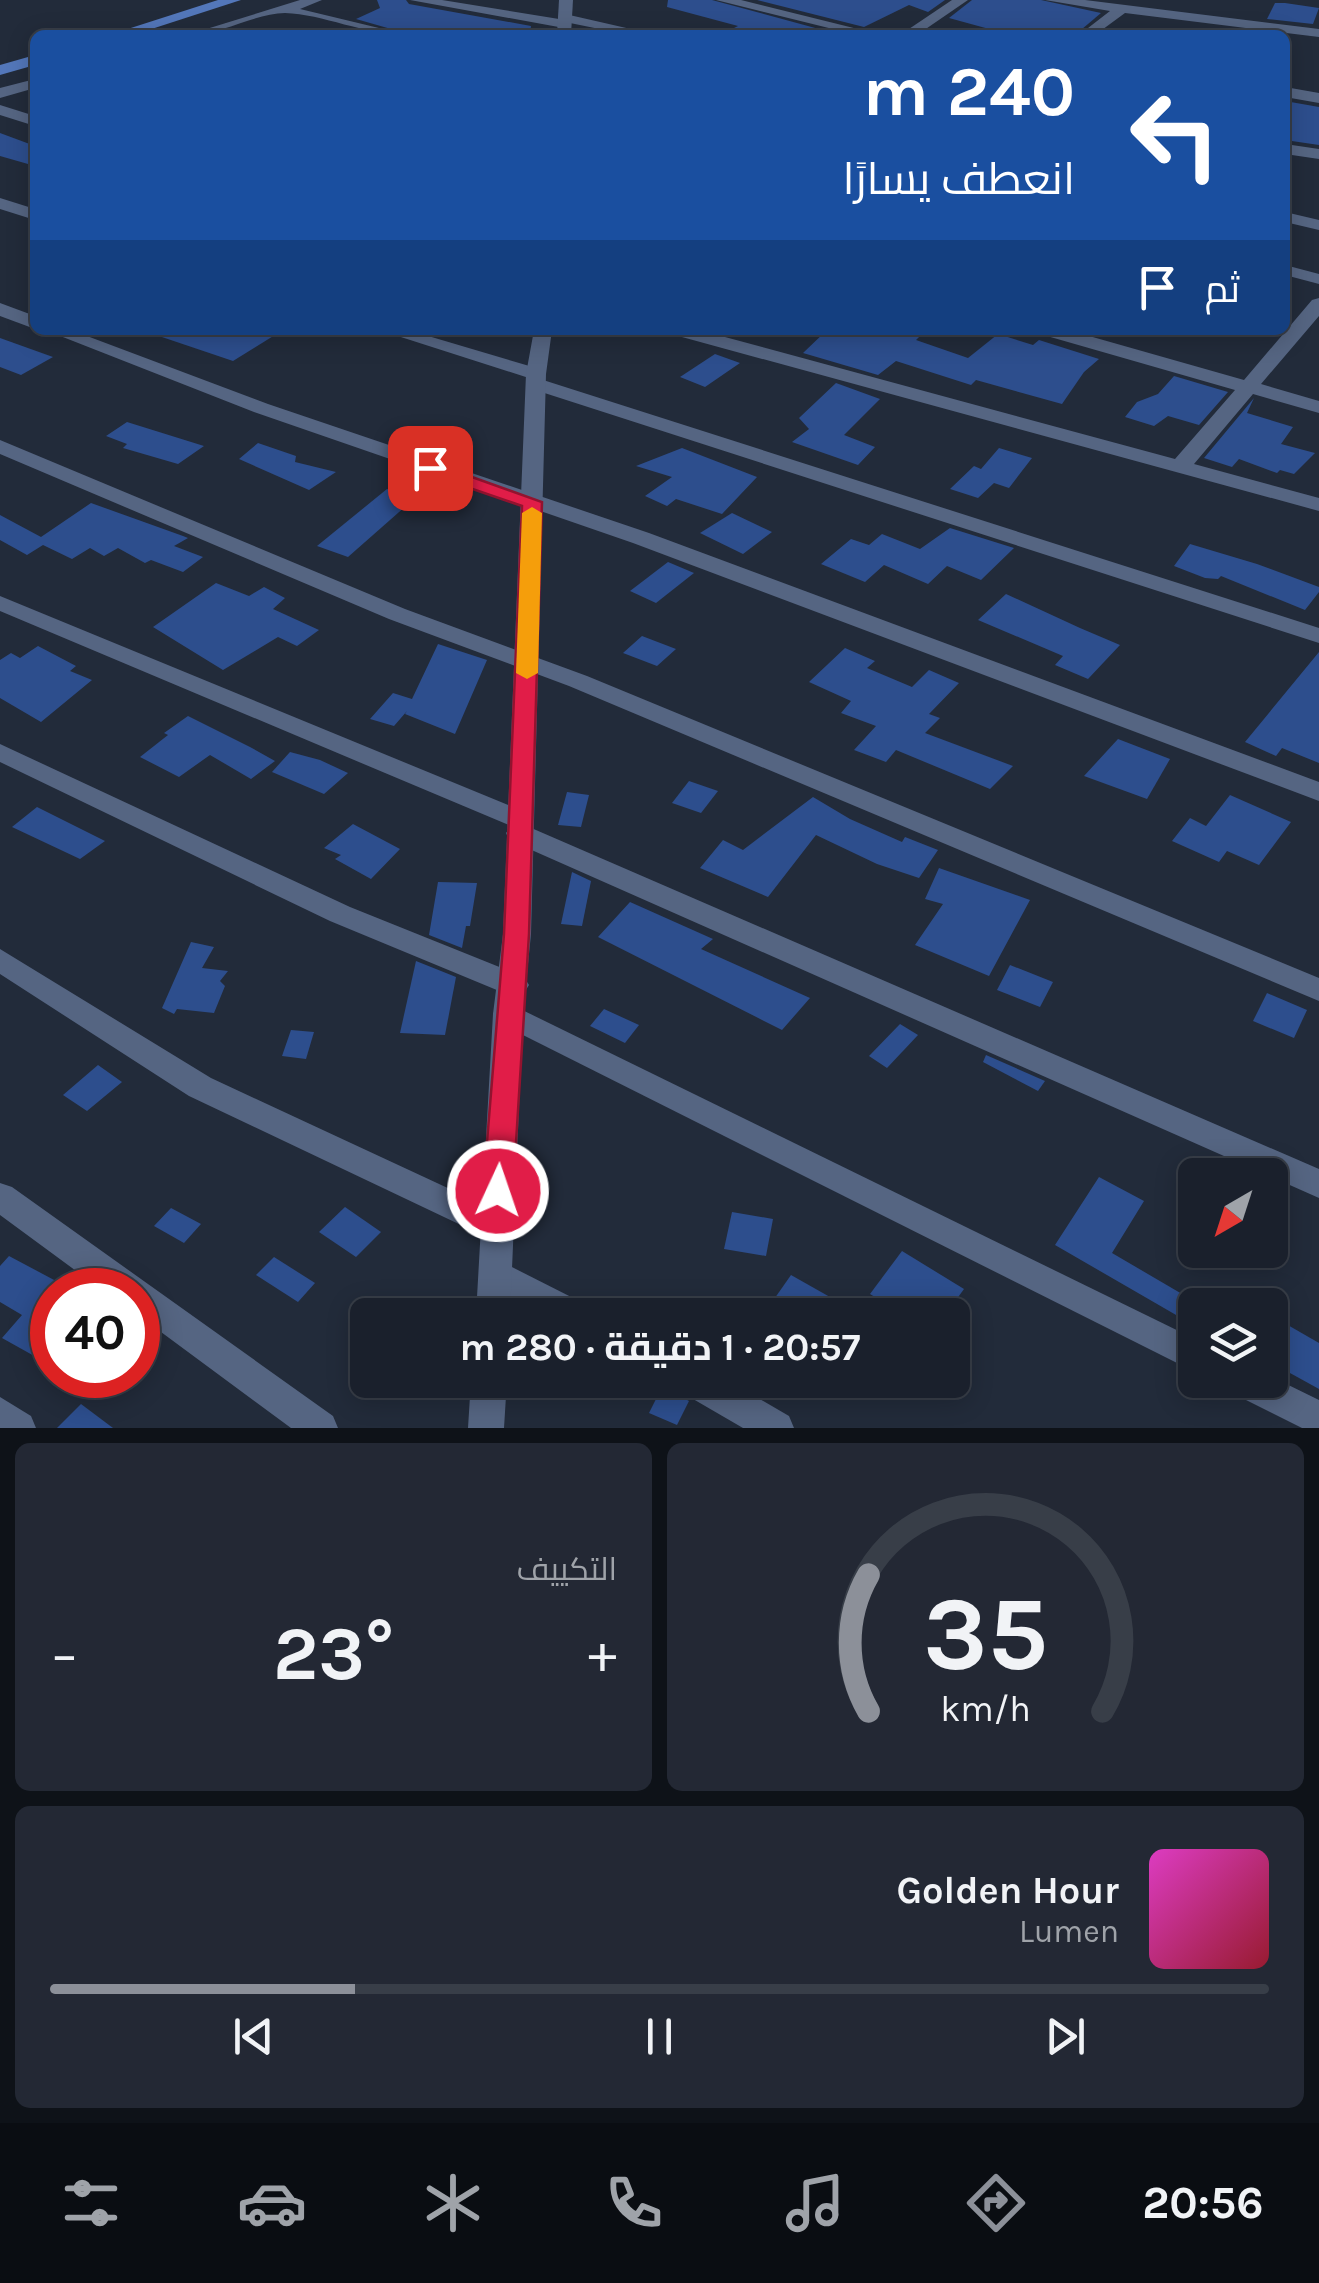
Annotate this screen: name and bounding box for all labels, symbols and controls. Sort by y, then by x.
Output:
text: 240 m [863,51,1075,133]
icon: left [1110,70,1240,200]
text: انعطف يسارًا [842,153,1075,205]
icon: arrive [1130,260,1185,315]
text: ثم [1205,267,1240,312]
pin [388,426,473,511]
icon: arrive [403,441,458,496]
position arrow [446,1139,550,1243]
north arrow [1178,1158,1288,1268]
map controls [1178,1158,1288,1398]
speed limit sign: 40 [30,1268,160,1398]
button: layers [1178,1288,1288,1398]
text: 20:57 · 1 دقيقة · 280 m [460,1325,861,1370]
text: التكييف [517,1551,617,1588]
text: 35 [923,1574,1048,1695]
text: 23° [273,1610,394,1698]
text: − [50,1622,79,1686]
text: + [588,1622,617,1686]
text: km/h [940,1688,1031,1730]
text: Golden Hour [896,1868,1119,1913]
text: Lumen [1019,1913,1119,1950]
icon: previous [226,2009,281,2064]
icon: pause [632,2009,687,2064]
icon: next [1038,2009,1093,2064]
icon: filters [56,2168,126,2238]
icon: car [237,2168,307,2238]
icon: climate [418,2168,488,2238]
icon: phone [599,2168,669,2238]
icon: music [780,2168,850,2238]
icon: directions [961,2168,1031,2238]
text: 20:56 [1142,2177,1263,2229]

